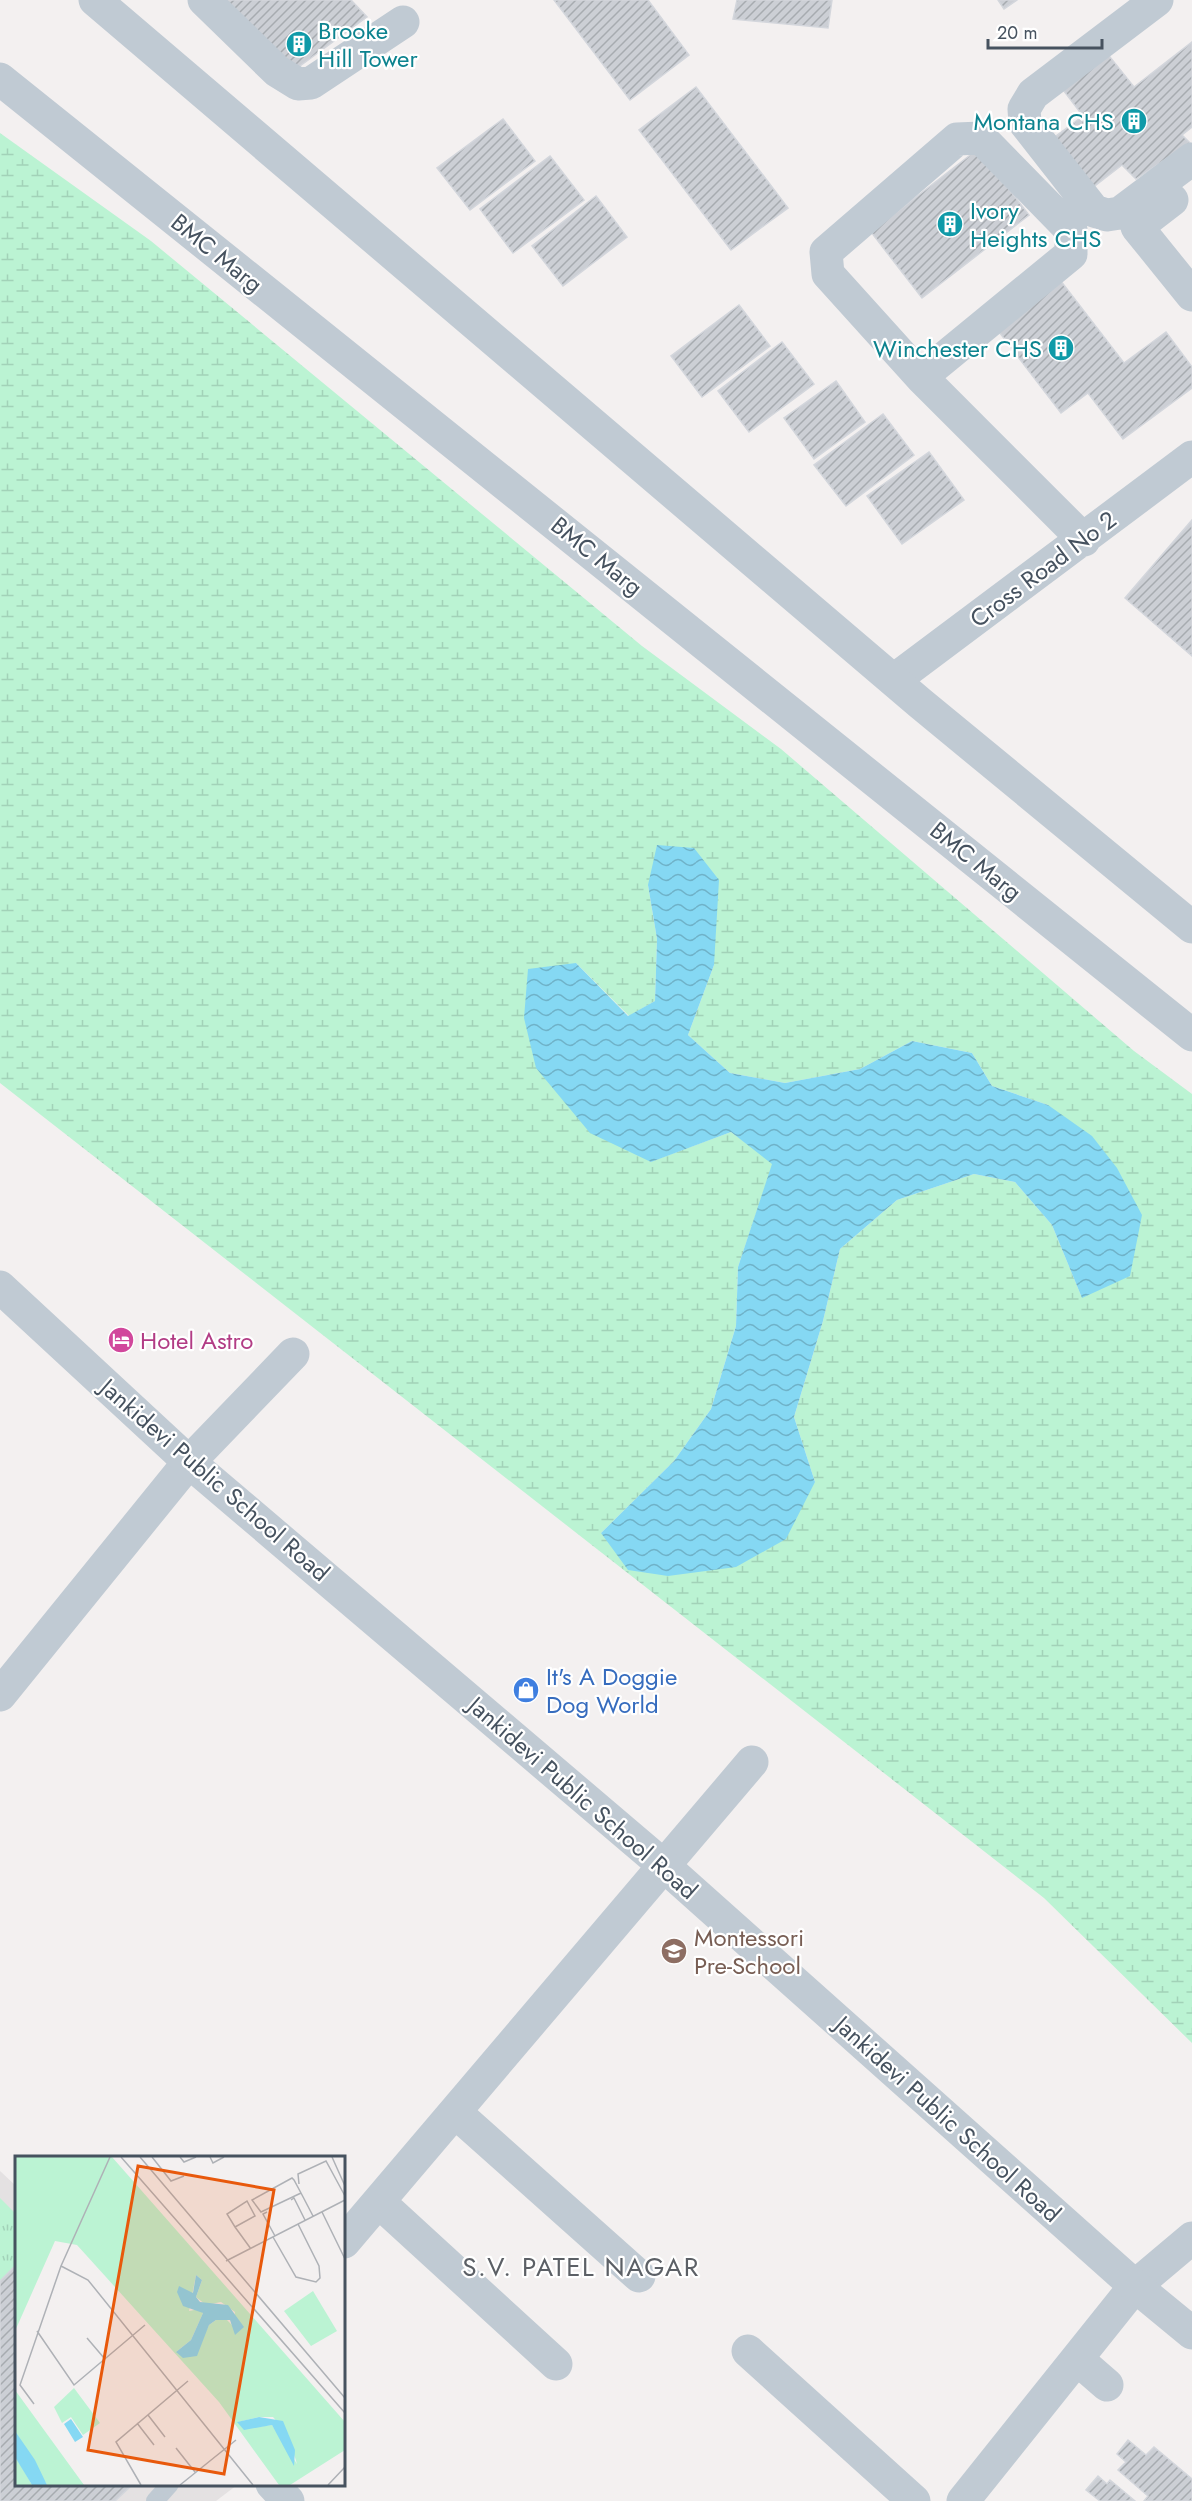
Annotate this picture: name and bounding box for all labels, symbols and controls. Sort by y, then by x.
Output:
scale bar [988,12,1102,50]
place label: Brooke Hill Tower [318,13,418,76]
text: 20 m [997,20,1037,46]
building icon: Brooke Hill Tower [284,29,314,59]
place label: Montana CHS [973,104,1114,139]
building icon: Montana CHS [1119,106,1149,136]
place label: Ivory Heights CHS [970,193,1101,256]
street label: BMC Marg [164,205,270,301]
building icon: Ivory Heights CHS [935,209,965,239]
place label: Winchester CHS [873,331,1042,366]
building icon: Winchester CHS [1046,333,1076,363]
street label: Cross Road No 2 [962,502,1124,636]
street label: BMC Marg [544,508,650,604]
street label: BMC Marg [923,813,1029,909]
place label: Hotel Astro [140,1323,253,1358]
hotel icon: Hotel Astro [106,1325,136,1355]
street label: Jankidevi Public School Road [90,1368,337,1590]
place label: It's A Doggie Dog World [546,1659,677,1722]
shop icon: It's A Doggie Dog World [511,1675,541,1705]
street label: Jankidevi Public School Road [458,1686,705,1908]
place label: Montessori Pre-School [694,1920,804,1983]
school or university icon: Montessori Pre-School [659,1936,689,1966]
street label: Jankidevi Public School Road [825,2006,1069,2230]
inset map [15,2156,345,2486]
district label: S.V. PATEL NAGAR [462,2248,700,2286]

